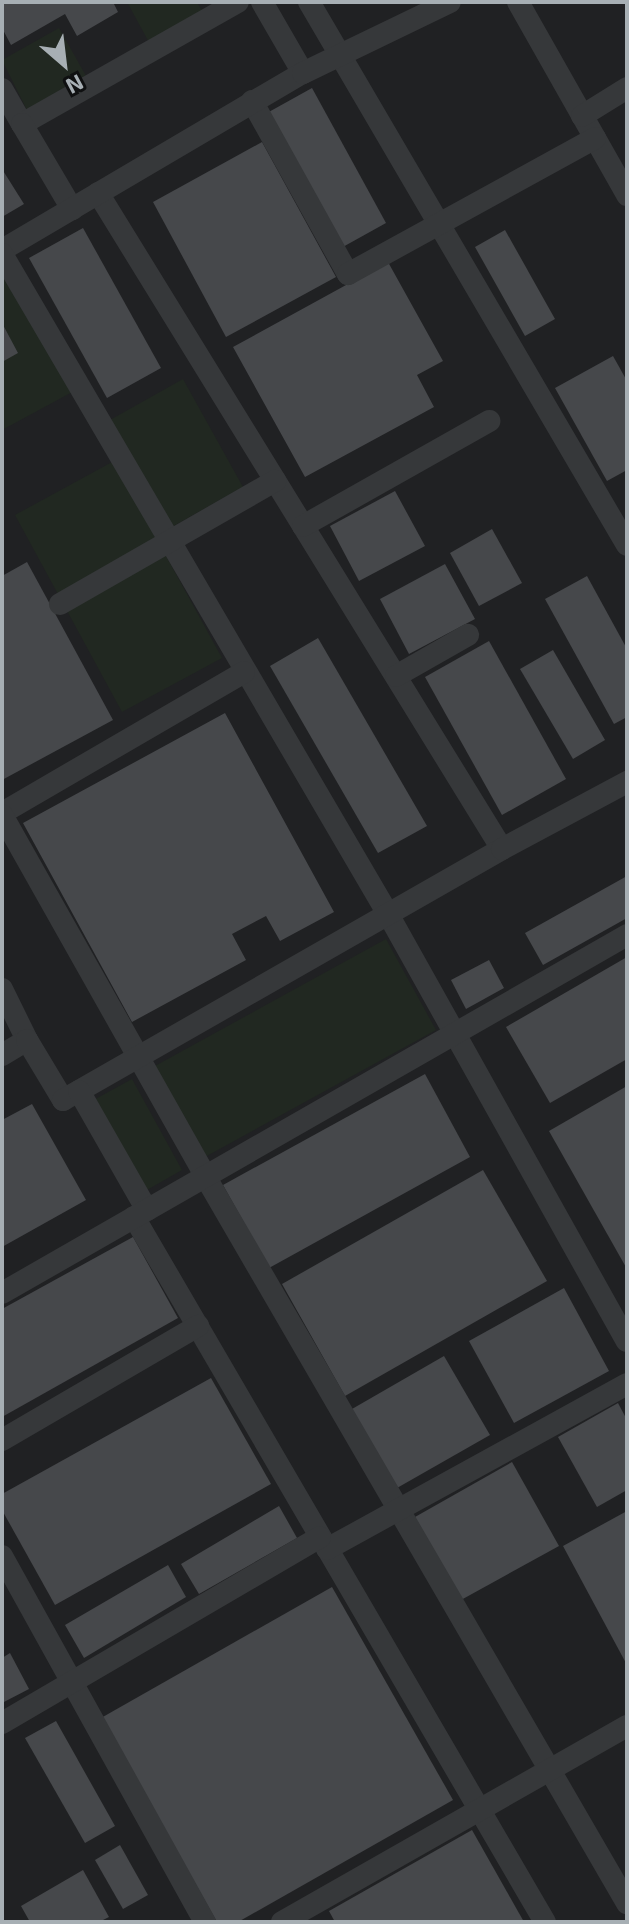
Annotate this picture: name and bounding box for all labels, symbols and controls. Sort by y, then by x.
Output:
north arrow [24,24,104,104]
text: N [62,70,88,100]

